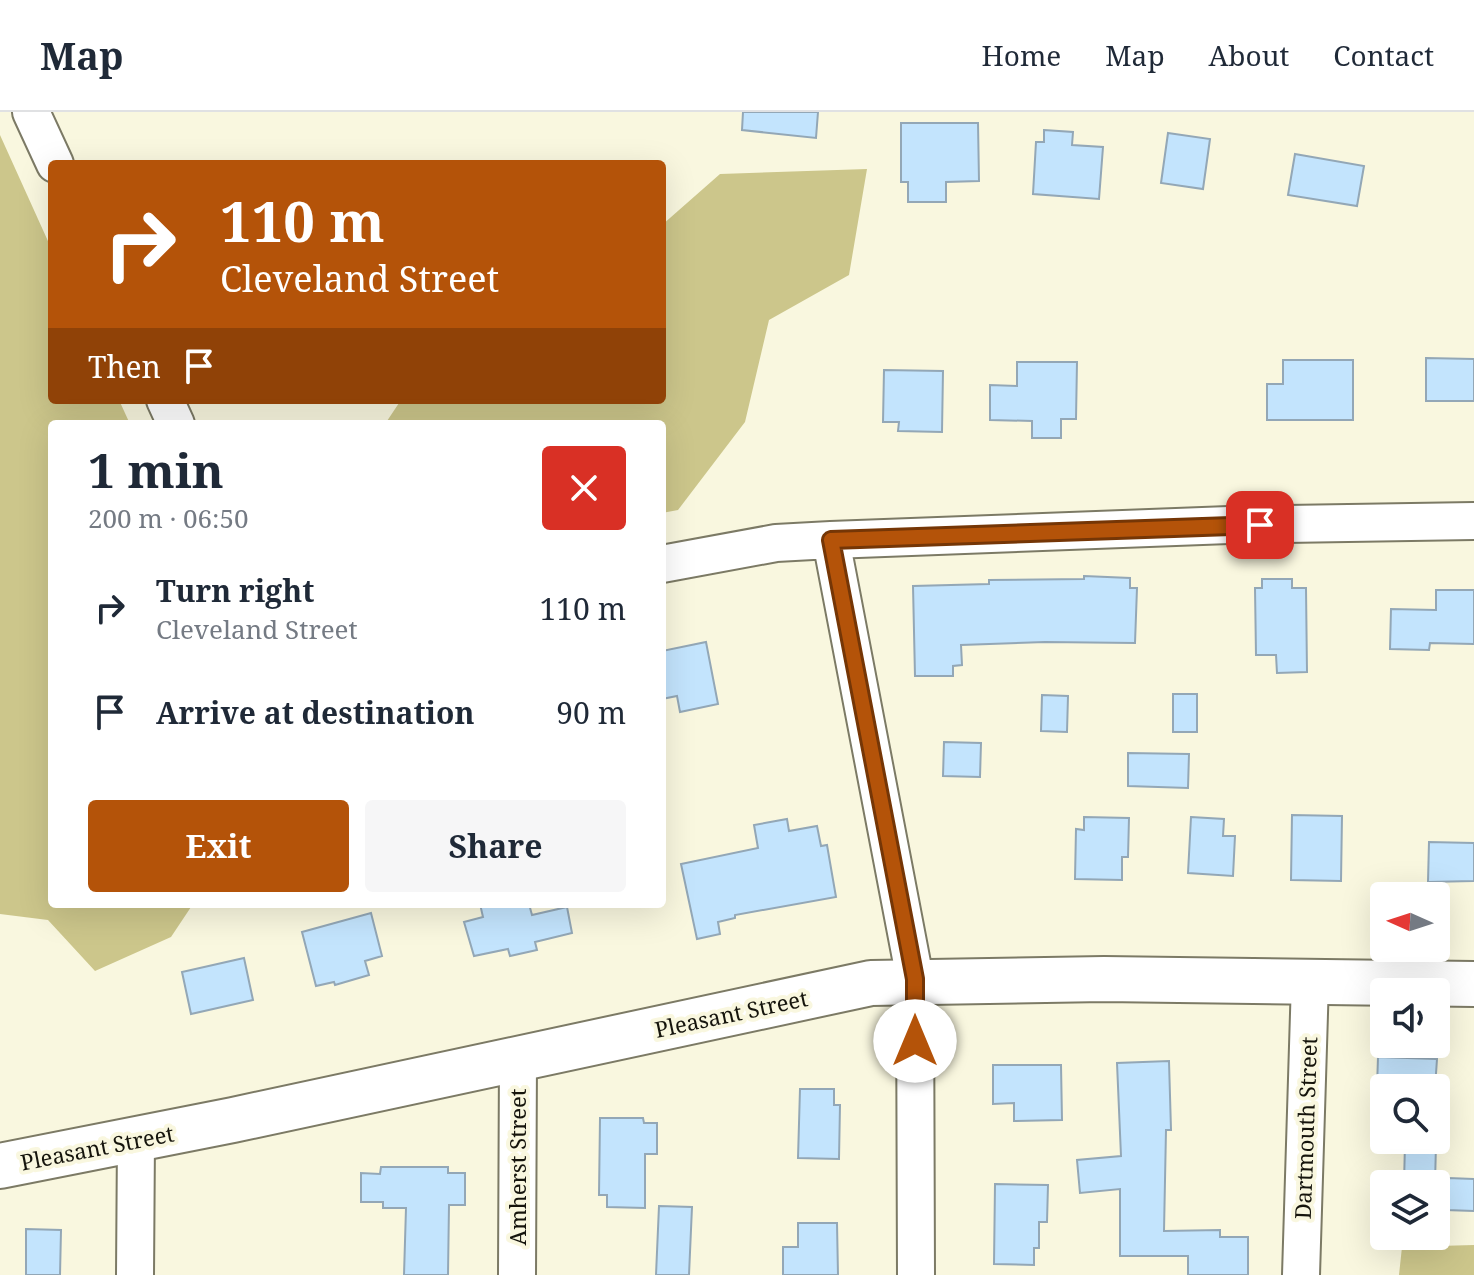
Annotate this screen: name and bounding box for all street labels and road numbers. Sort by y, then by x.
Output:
street label: Pleasant Street [652,982,810,1044]
street label: Dartmouth Street [1287,1036,1323,1220]
street label: Amherst Street [502,1088,532,1246]
street label: Pleasant Street [18,1117,176,1177]

